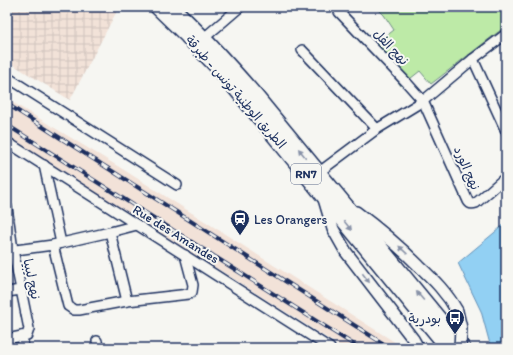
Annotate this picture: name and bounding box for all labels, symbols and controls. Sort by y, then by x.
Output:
street label: نهج الفل [369,26,412,69]
street label: الطريق الوطنية تونس - طبرقة [182,32,289,152]
street label: نهج الورد [449,144,483,193]
one-way arrow [298,147,306,158]
road number: RN7 [291,164,321,184]
street label: Rue des Amandes [130,201,222,267]
station icon: Les Orangers [229,208,251,236]
place label: Les Orangers [254,212,327,227]
one-way arrow [344,220,353,231]
one-way arrow [398,246,408,255]
street label: نهج ليبيا [18,257,44,301]
one-way arrow [362,273,370,284]
one-way arrow [416,291,425,302]
bus stop icon: بودرية [444,307,466,335]
place label: بودرية [408,311,441,327]

